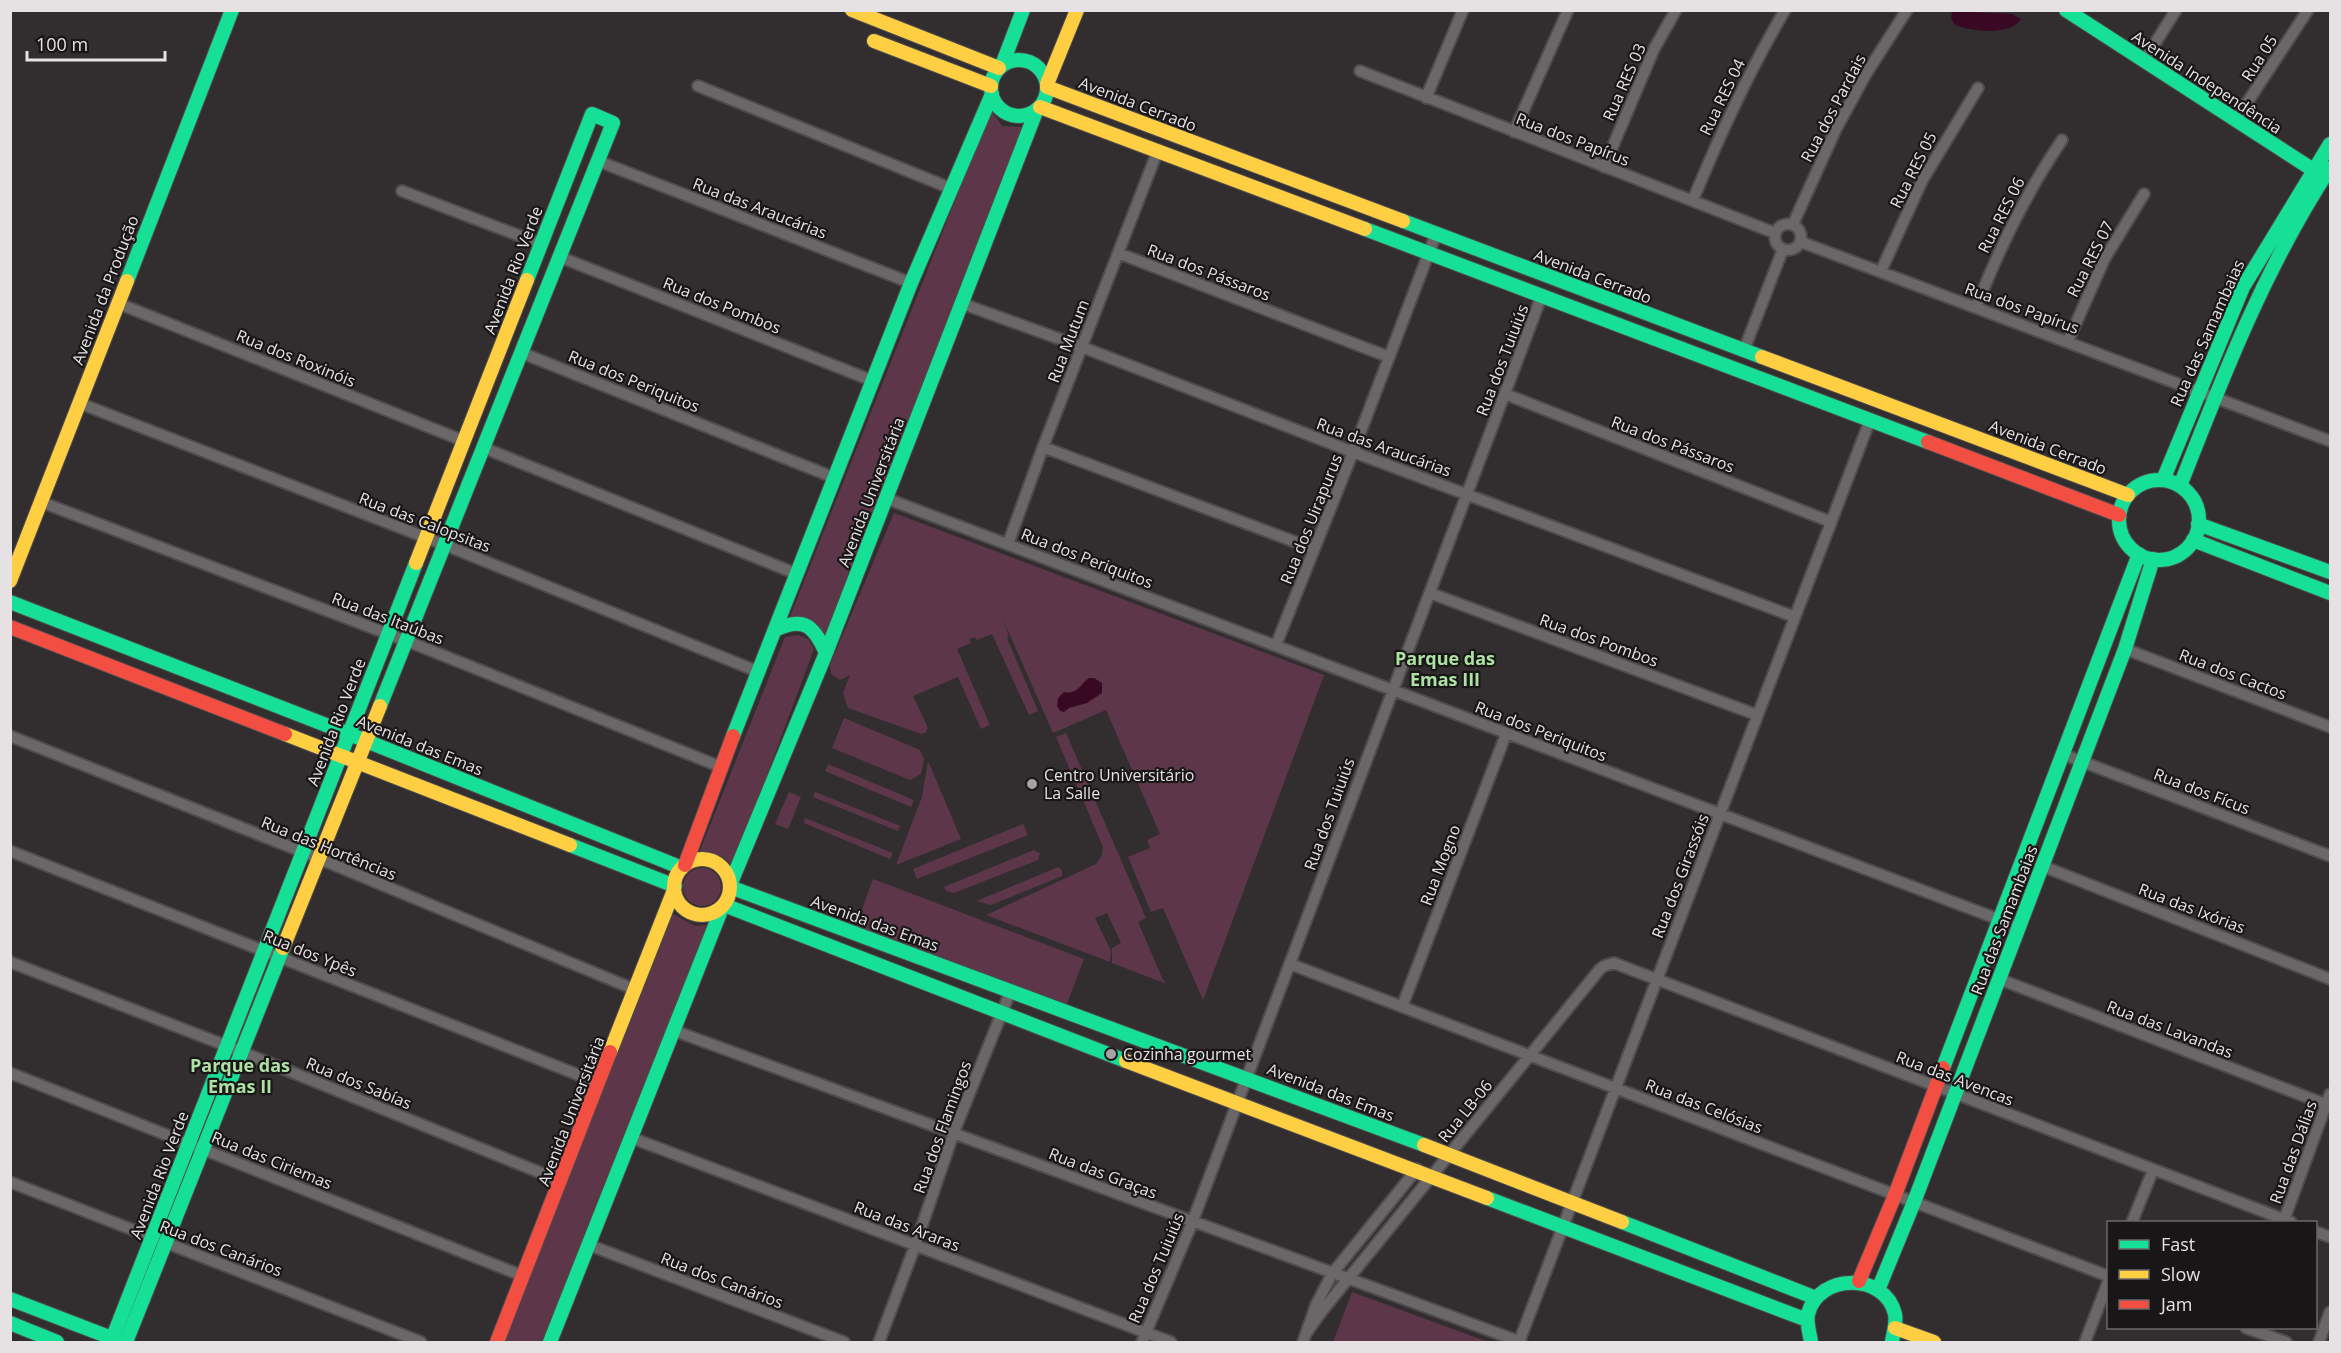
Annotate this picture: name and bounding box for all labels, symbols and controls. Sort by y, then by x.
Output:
scale bar [27,24,165,62]
street label: Avenida Independência [2128,25,2286,139]
street label: Rua 05 [2236,31,2282,85]
text: 100 m [36,32,88,56]
street label: Rua RES 03 [1597,40,1651,124]
street label: Rua dos Pardais [1795,50,1871,166]
street label: Rua RES 04 [1694,55,1750,139]
street label: Avenida Cerrado [1076,71,1200,137]
street label: Rua dos Papírus [1513,107,1633,171]
street label: Rua RES 05 [1884,128,1942,212]
street label: Rua das Araucárias [690,172,830,244]
street label: Rua RES 06 [1972,173,2030,257]
street label: Avenida Rio Verde [478,203,548,337]
street label: Avenida da Produção [66,212,144,368]
street label: Rua RES 07 [2061,217,2119,301]
street label: Rua dos Pássaros [1144,238,1274,306]
street label: Avenida Cerrado [1531,243,1655,309]
street label: Rua das Samambaias [2165,256,2249,410]
street label: Rua dos Pombos [660,271,784,339]
street label: Rua dos Papírus [1962,277,2082,339]
street label: Rua Mutum [1042,296,1094,386]
street label: Rua dos Tuiuiús [1471,301,1533,419]
street label: Rua dos Roxinóis [233,324,359,392]
street label: Rua dos Periquitos [565,345,703,417]
street label: Rua dos Pássaros [1608,410,1738,478]
street label: Rua das Araucárias [1313,412,1455,482]
street label: Avenida Universitária [832,414,910,570]
street label: Avenida Cerrado [1986,414,2110,480]
street label: Rua dos Uirapurus [1275,451,1347,587]
street label: Rua das Calopsitas [356,487,494,557]
street label: Rua dos Periquitos [1018,523,1156,593]
street label: Rua das Itaúbas [329,587,447,649]
street label: Rua dos Pombos [1536,608,1662,672]
street label: Rua dos Cactos [2176,643,2290,705]
district label: Parque das Emas III [1395,646,1495,691]
street label: Avenida Rio Verde [301,655,371,789]
street label: Rua dos Periquitos [1472,696,1610,766]
street label: Avenida das Emas [354,710,486,780]
street label: Rua dos Tuiuiús [1299,755,1359,873]
street label: Rua dos Fícus [2151,763,2253,819]
place label: Centro Universitário La Salle [1044,764,1194,804]
marker: Centro Universitário La Salle [1025,777,1039,791]
street label: Rua das Hortências [258,811,400,885]
street label: Rua dos Girassóis [1646,811,1714,941]
street label: Rua Mogno [1415,821,1465,909]
street label: Rua das Samambaias [1965,842,2043,998]
street label: Rua das Ixórias [2135,878,2249,938]
street label: Avenida das Emas [808,890,942,956]
street label: Rua dos Ypês [260,924,360,982]
street label: Rua das Lavandas [2104,995,2236,1063]
street label: Avenida Universitária [532,1033,610,1189]
place label: Cozinha gourmet [1123,1043,1251,1065]
street label: Rua das Avencas [1893,1045,2017,1111]
marker: Cozinha gourmet [1104,1047,1118,1061]
street label: Rua dos Sabías [303,1052,415,1114]
district label: Parque das Emas II [190,1053,290,1098]
street label: Rua dos Flamingos [908,1058,976,1196]
street label: Avenida das Emas [1264,1058,1398,1126]
street label: Rua das Celósias [1642,1073,1766,1139]
street label: Rua LB-06 [1433,1075,1497,1147]
street label: Rua das Dálias [2264,1097,2322,1207]
street label: Avenida Rio Verde [124,1108,194,1242]
street label: Rua das Ciriemas [208,1126,336,1194]
street label: Rua das Graças [1046,1142,1160,1204]
street label: Rua das Araras [851,1196,963,1256]
street label: Rua dos Tuiuiús [1123,1209,1189,1327]
street label: Rua dos Canários [157,1215,285,1281]
legend [2107,1221,2317,1329]
text: Fast [2161,1232,2195,1256]
street label: Rua dos Canários [658,1247,786,1313]
text: Slow [2161,1262,2200,1286]
text: Jam [2159,1292,2193,1316]

